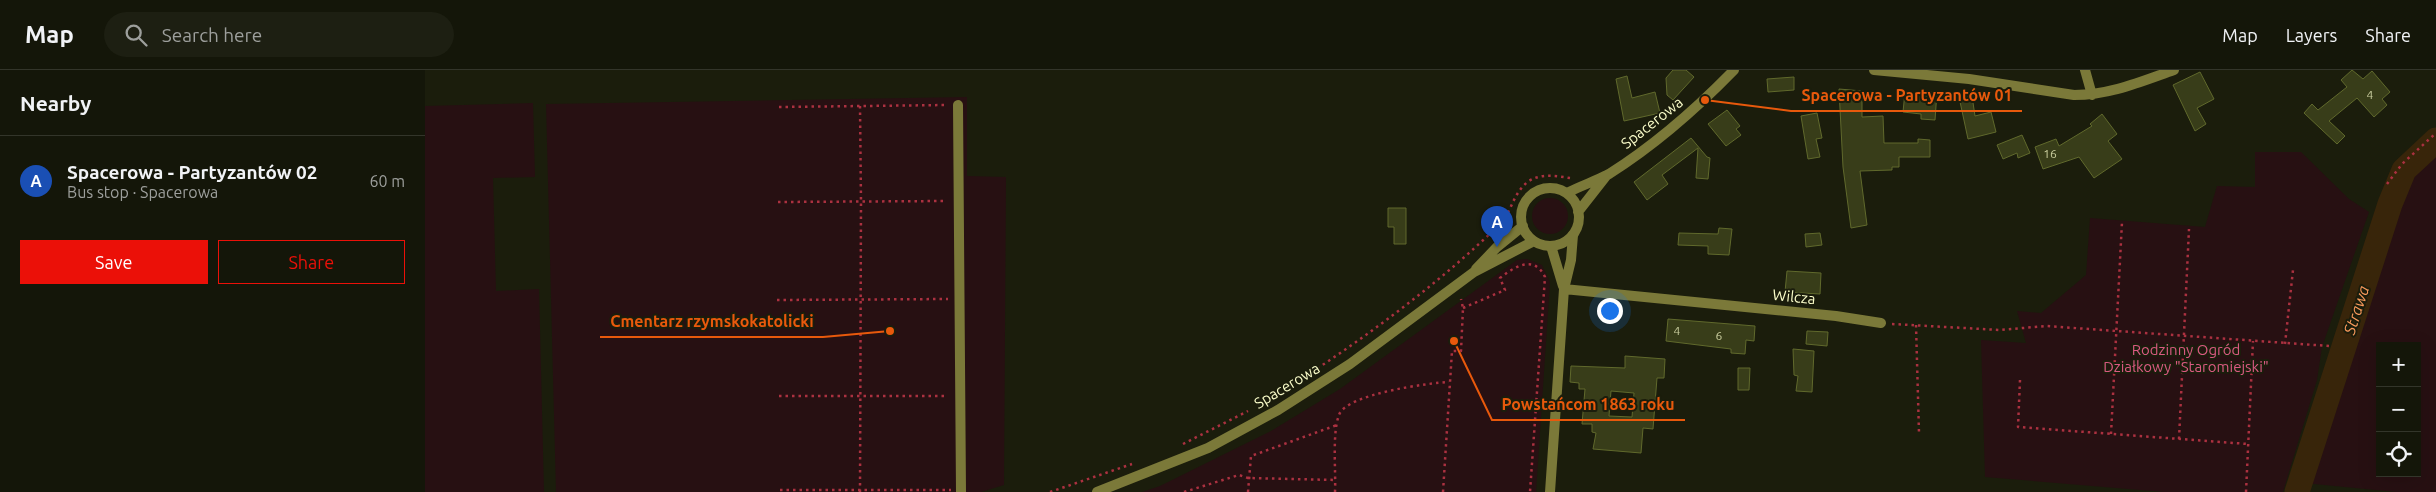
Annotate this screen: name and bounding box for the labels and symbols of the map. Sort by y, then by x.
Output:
callout: Spacerowa - Partyzantów 01 [1791,80,2022,111]
text: Spacerowa - Partyzantów 01 [1802,86,2012,104]
house number: 4 [2367,88,2374,101]
street label: Spacerowa [1618,93,1686,152]
house number: 16 [2043,147,2057,160]
pin: A [1481,206,1513,247]
water label: Strawa [2339,283,2372,338]
street label: Wilcza [1772,286,1816,307]
your location [1597,298,1623,324]
callout: Cmentarz rzymskokatolicki [600,306,823,337]
text: Cmentarz rzymskokatolicki [610,312,814,330]
house number: 4 [1674,324,1681,337]
house number: 6 [1716,329,1723,342]
park label: Rodzinny Ogród Działkowy "Staromiejski" [2103,341,2269,375]
street label: Spacerowa [1251,359,1323,412]
callout: Powstańcom 1863 roku [1492,389,1685,420]
text: Powstańcom 1863 roku [1501,395,1675,413]

